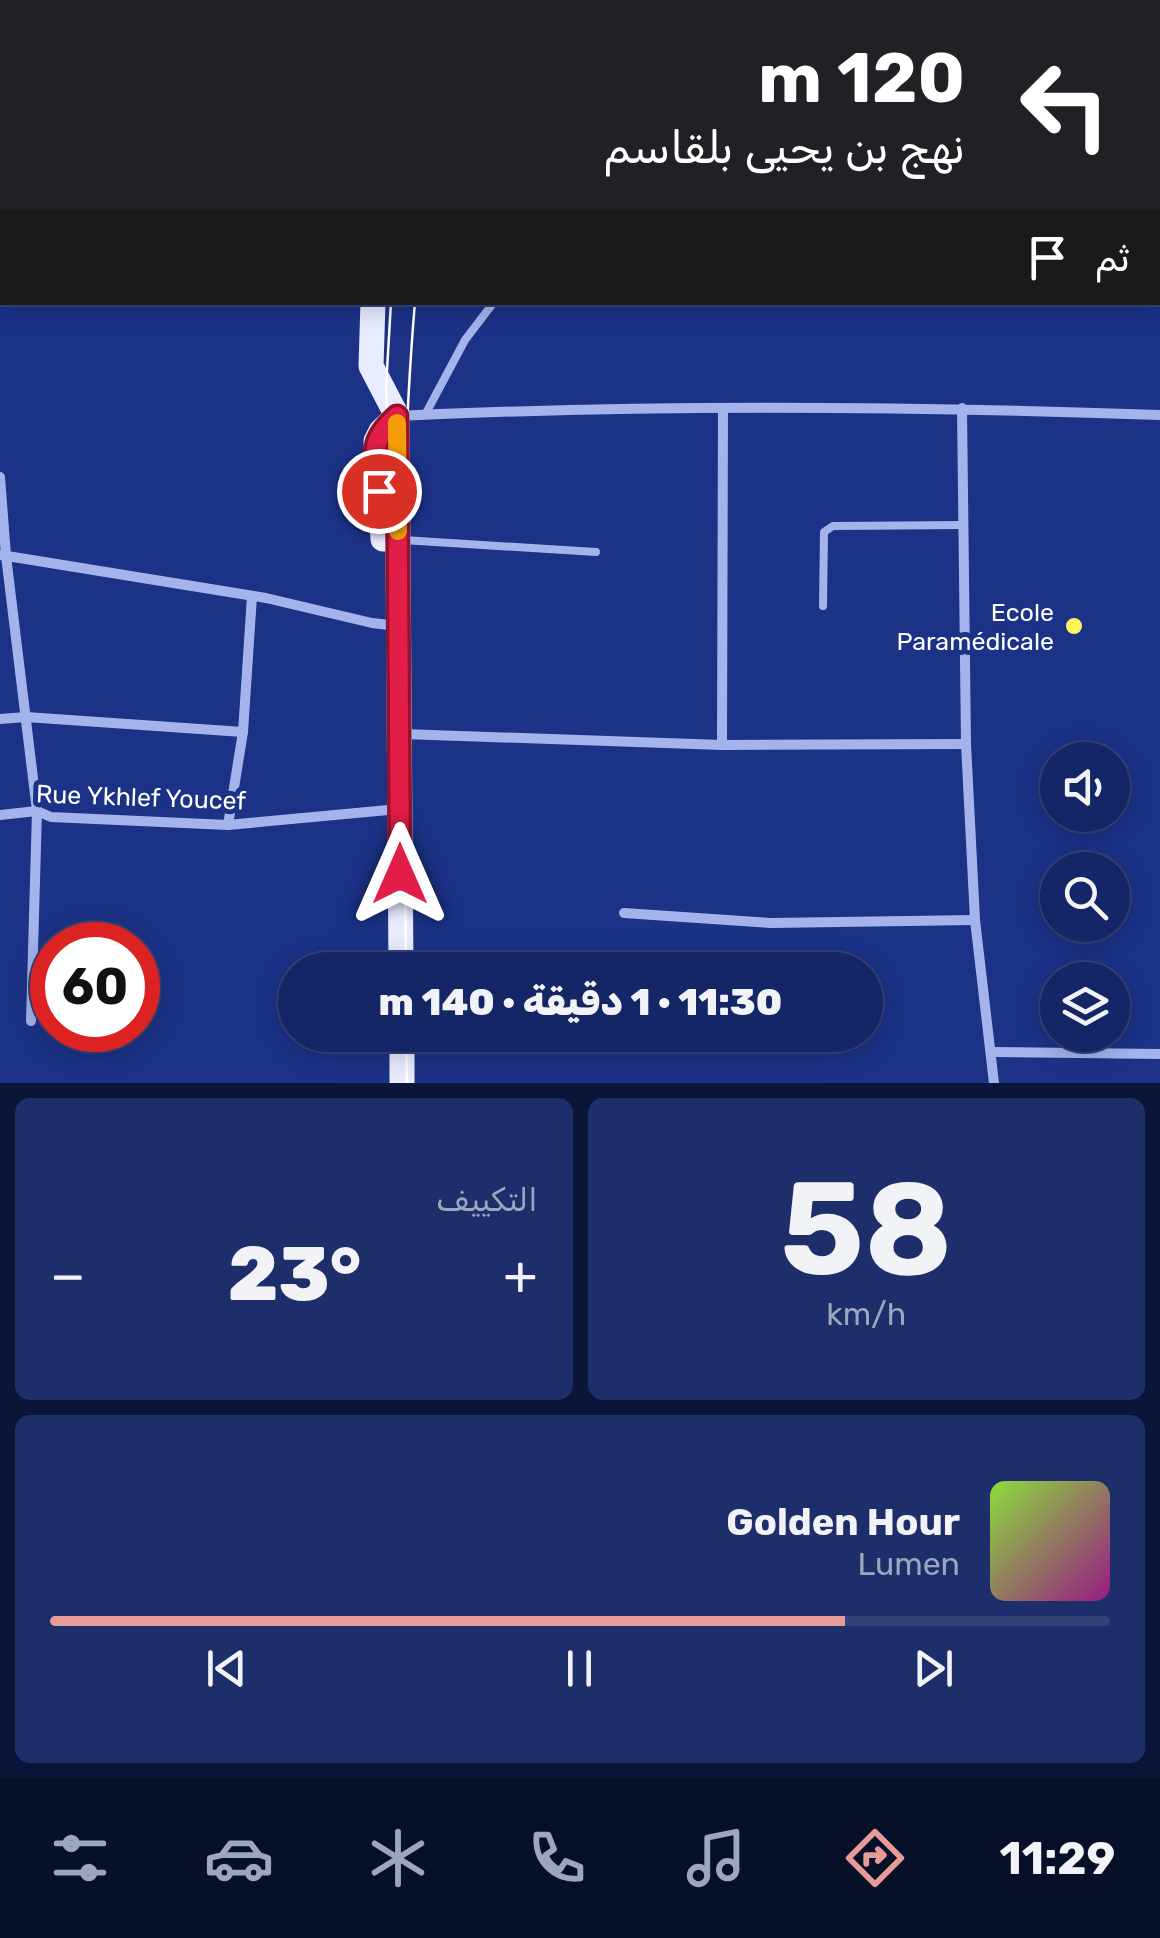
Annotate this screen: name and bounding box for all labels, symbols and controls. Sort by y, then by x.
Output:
text: 120 m [758,37,965,120]
icon: left [1000,40,1130,170]
text: نهج بن يحيى بلقاسم [603,121,965,174]
icon: arrive [1020,230,1075,285]
text: ثم [1095,235,1130,281]
pin [337,449,422,534]
icon: arrive [352,464,407,519]
place label: Ecole Paramédicale [896,598,1054,656]
marker: Ecole Paramédicale [1063,615,1085,637]
map controls [1040,742,1130,1052]
button: sound [1040,742,1130,832]
street label: Rue Ykhlef Youcef [35,779,247,816]
position arrow [348,822,452,926]
button: search [1040,852,1130,942]
speed limit sign: 60 [30,922,160,1052]
button: layers [1040,962,1130,1052]
text: 11:30 · 1 دقيقة · 140 m [379,979,782,1025]
text: 58 [780,1152,952,1307]
text: التكييف [436,1181,538,1219]
text: 23° [228,1230,361,1319]
text: − [50,1243,86,1308]
text: + [503,1243,538,1308]
text: km/h [826,1295,906,1333]
text: Golden Hour [726,1499,960,1545]
text: Lumen [857,1545,960,1583]
icon: previous [199,1641,254,1696]
icon: pause [552,1641,607,1696]
icon: next [906,1641,961,1696]
icon: filters [45,1823,115,1893]
icon: car [204,1823,274,1893]
icon: climate [363,1823,433,1893]
icon: phone [522,1823,592,1893]
icon: music [681,1823,751,1893]
icon: directions [840,1823,910,1893]
text: 11:29 [999,1832,1115,1885]

